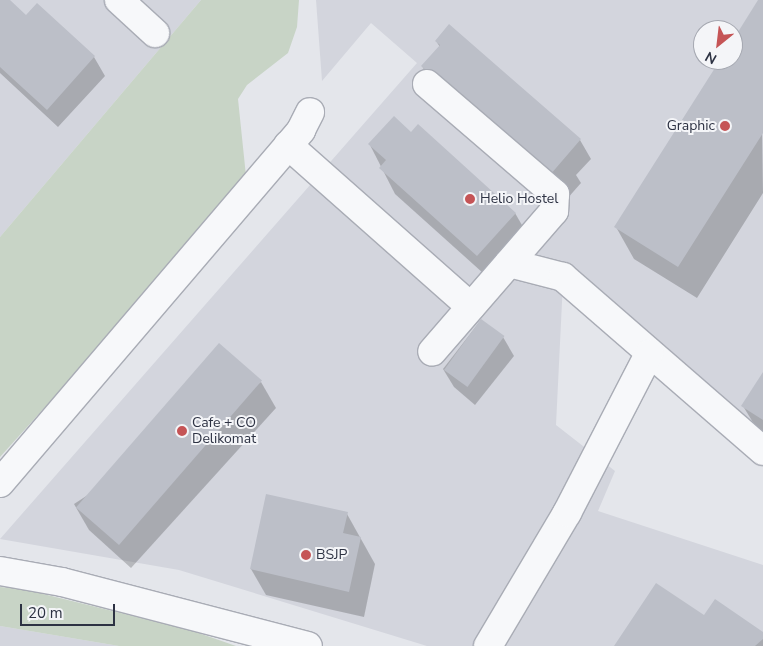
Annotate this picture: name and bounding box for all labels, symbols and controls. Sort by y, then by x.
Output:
north arrow [693,20,743,70]
text: N [702,47,720,69]
place label: Graphic [667,118,715,134]
marker: Graphic [719,120,731,132]
place label: Helio Hostel [480,191,558,207]
marker: Helio Hostel [464,193,476,205]
place label: Cafe + CO Delikomat [192,415,256,448]
marker: Cafe + CO Delikomat [176,425,188,437]
place label: BSJP [316,547,347,563]
marker: BSJP [300,549,312,561]
scale bar [22,594,118,626]
text: 20 m [28,603,63,623]

